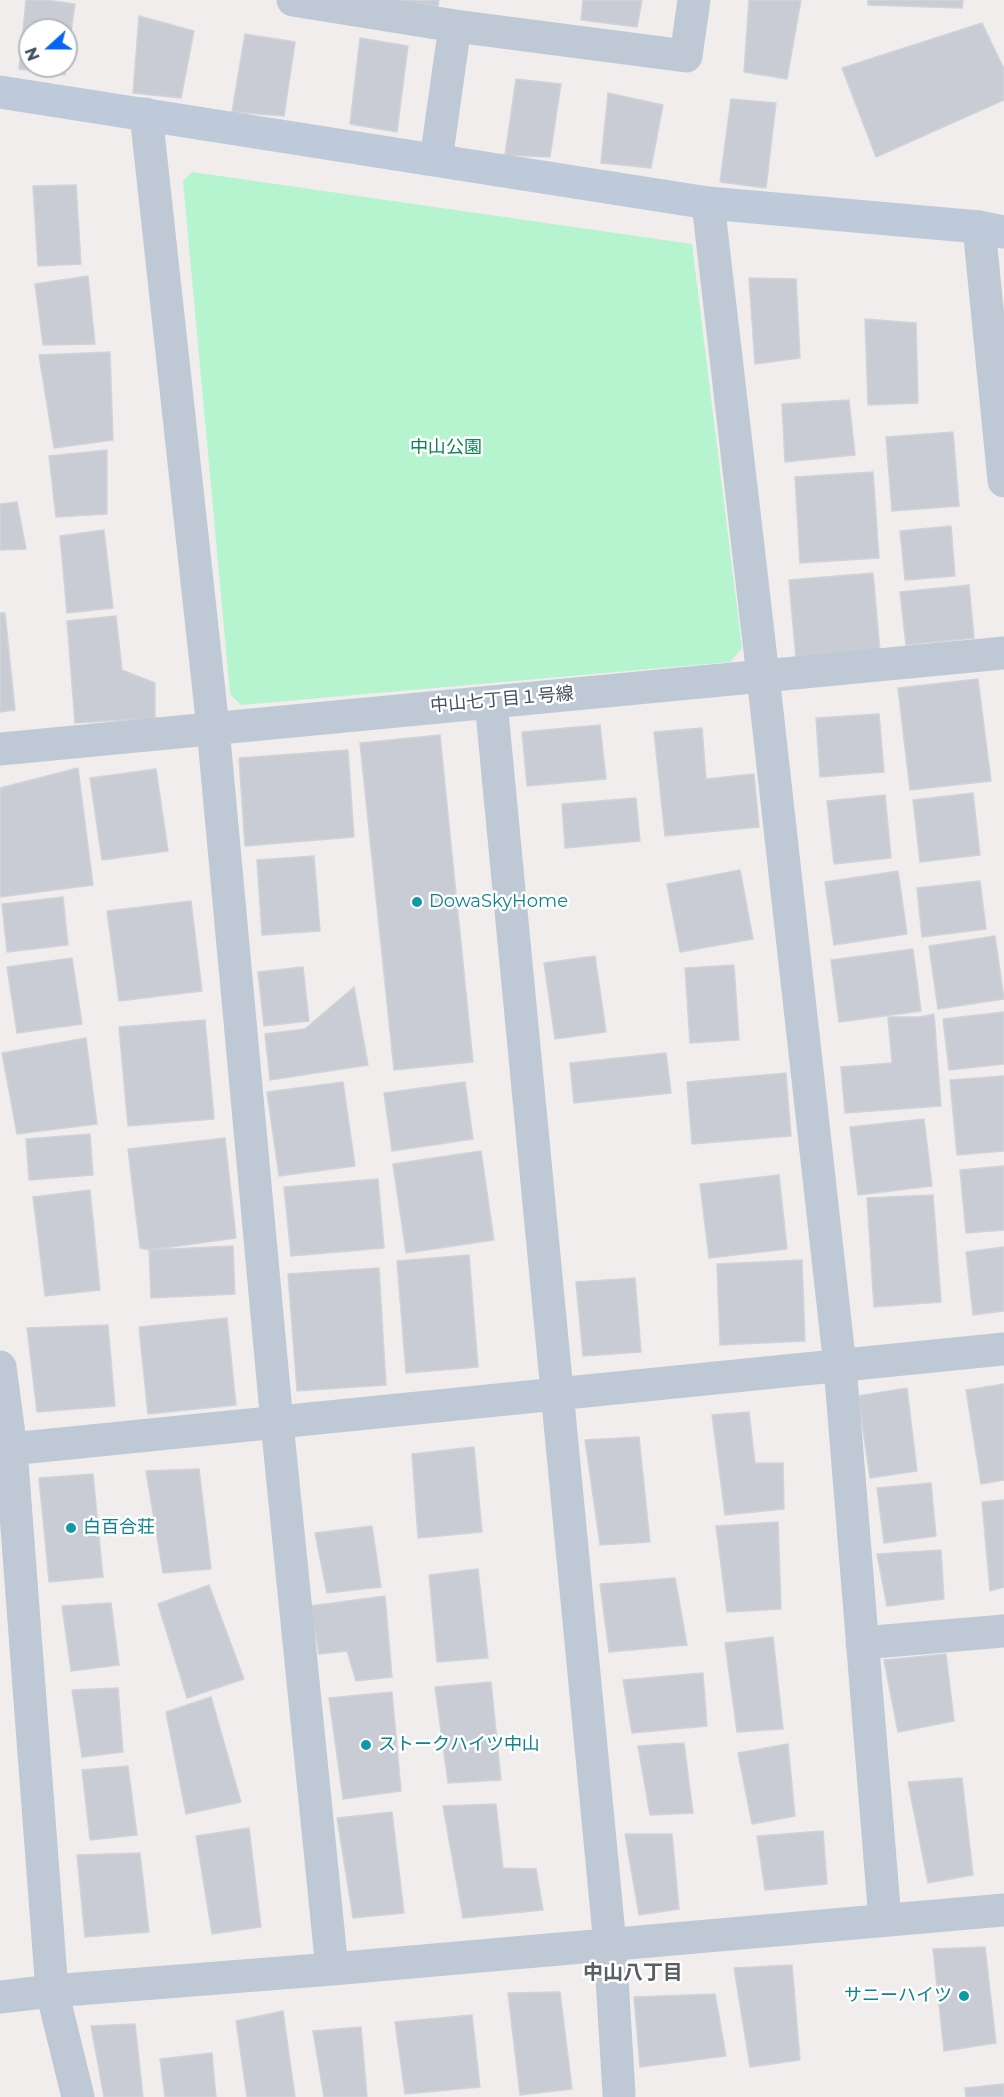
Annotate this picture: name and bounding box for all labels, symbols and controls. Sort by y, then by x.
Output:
north arrow [18,18,78,78]
text: N [21,44,44,63]
park label: 中山公園 [410,437,482,459]
street label: 中山七丁目１号線 [429,683,575,717]
place label: DowaSkyHome [429,891,568,913]
marker: DowaSkyHome [410,895,424,909]
place label: 白百合荘 [83,1517,155,1539]
marker: 白百合荘 [64,1521,78,1535]
place label: ストークハイツ中山 [378,1734,540,1756]
marker: ストークハイツ中山 [359,1738,373,1752]
district label: 中山八丁目 [583,1961,683,1985]
place label: サニーハイツ [844,1985,952,2007]
marker: サニーハイツ [957,1989,971,2003]

